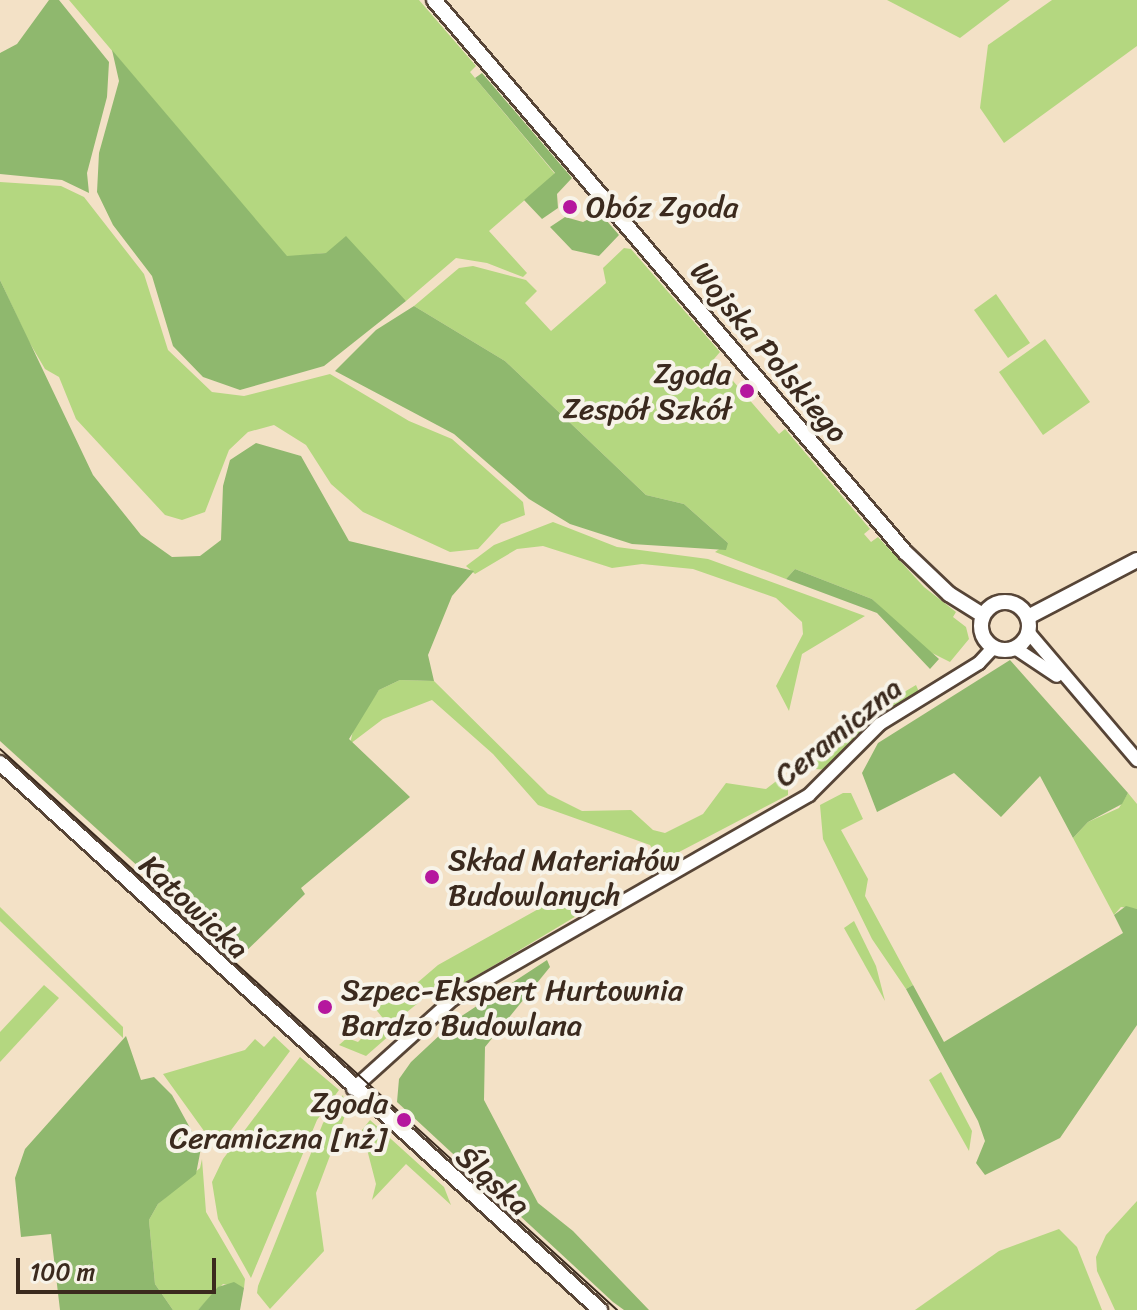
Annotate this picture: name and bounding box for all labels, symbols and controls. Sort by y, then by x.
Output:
place label: Obóz Zgoda [586,189,737,225]
marker: Obóz Zgoda [561,198,579,216]
street label: Wojska Polskiego [683,254,855,450]
place label: Zgoda Zespół Szkół [563,356,731,426]
marker: Zgoda Zespół Szkół [738,382,756,400]
street label: Ceramiczna [767,670,909,794]
place label: Skład Materiałów Budowlanych [448,842,681,912]
street label: Katowicka [132,847,256,967]
marker: Skład Materiałów Budowlanych [423,868,441,886]
place label: Szpec-Ekspert Hurtownia Bardzo Budowlana [341,972,683,1042]
marker: Szpec-Ekspert Hurtownia Bardzo Budowlana [316,998,334,1016]
place label: Zgoda Ceramiczna [nż] [170,1085,388,1156]
marker: Zgoda Ceramiczna [nż] [395,1111,413,1129]
street label: Śląska [449,1138,537,1224]
scale bar [20,1242,220,1292]
text: 100 m [30,1251,95,1293]

